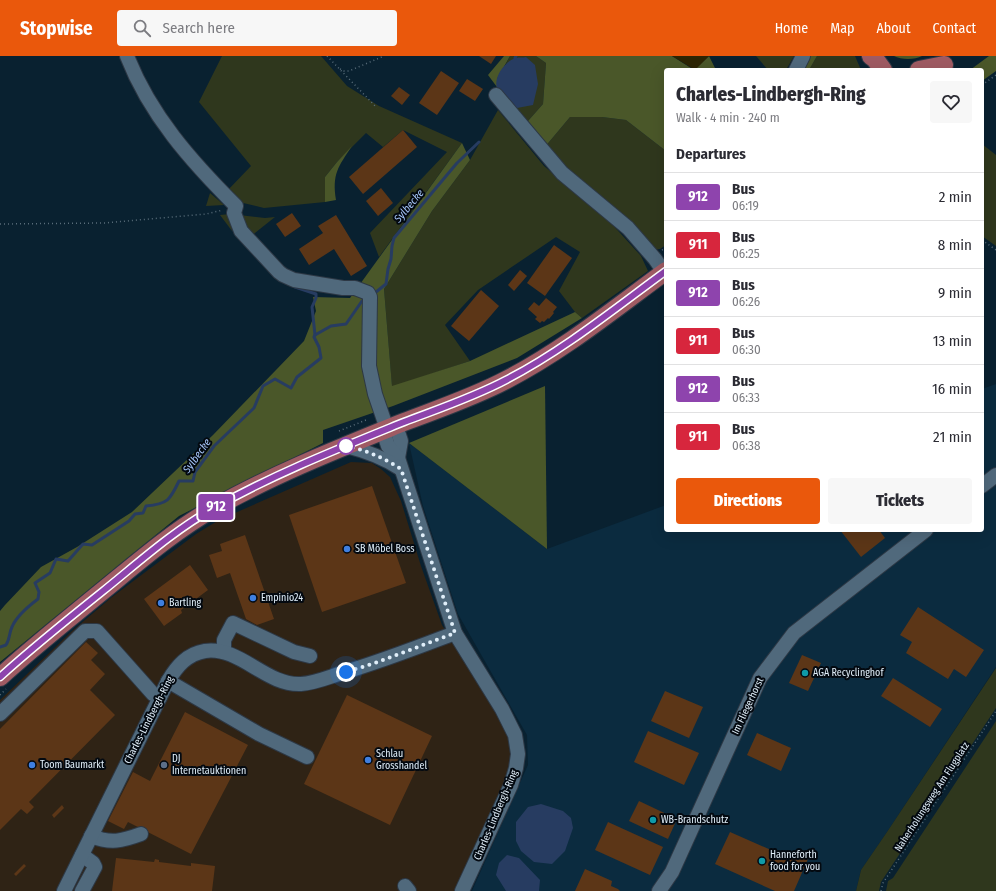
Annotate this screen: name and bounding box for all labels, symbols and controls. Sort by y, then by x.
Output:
search box [117,10,397,46]
text: Stopwise [20,17,93,40]
icon: search [131,17,153,39]
text: Search here [163,19,235,37]
text: Home [775,20,808,37]
text: Map [830,20,854,37]
text: About [876,20,911,37]
text: Contact [933,20,976,37]
button: heart [930,81,972,123]
text: Charles-Lindbergh-Ring [676,83,866,106]
text: Walk · 4 min · 240 m [676,110,780,125]
text: Departures [676,145,746,163]
text: Bus [732,180,755,198]
water label: Sylbecke [391,187,427,226]
text: 912 [688,188,708,205]
text: 2 min [939,188,972,206]
text: 06:19 [732,198,759,213]
text: Bus [732,228,755,246]
text: 911 [689,236,707,253]
text: 8 min [938,236,972,254]
text: 06:25 [732,246,760,261]
text: Bus [732,276,755,294]
text: 912 [688,284,708,301]
text: 9 min [938,284,972,302]
text: 06:26 [732,294,760,309]
text: Bus [732,324,755,342]
text: 911 [689,332,707,349]
text: 13 min [933,332,972,350]
text: 06:30 [732,342,761,357]
text: Bus [732,372,755,390]
text: 912 [688,380,708,397]
text: 16 min [932,380,972,398]
text: 06:33 [732,390,760,405]
text: Bus [732,420,755,438]
text: 911 [689,428,707,445]
text: 21 min [933,428,972,446]
water label: Sylbecke [180,436,214,477]
unlabelled marker [337,437,355,455]
text: 06:38 [732,438,760,453]
button: Directions [676,478,820,524]
button: Tickets [828,478,972,524]
line badge: 912 [193,494,239,520]
text: 912 [206,498,226,515]
place label: SB Möbel Boss [355,543,415,555]
marker: SB Möbel Boss [342,544,352,554]
place label: Empinio24 [261,592,303,604]
marker: Empinio24 [248,593,258,603]
place label: Bartling [169,597,201,609]
marker: Bartling [156,598,166,608]
your location [336,662,356,682]
place label: AGA Recyclinghof [813,667,884,679]
marker: AGA Recyclinghof [800,668,810,678]
street label: Charles-Lindbergh-Ring [122,674,176,766]
street label: Im Fliegerhorst [730,675,767,736]
street label: Naherholungsweg Am Flugplatz [892,740,972,854]
place label: Schlau Grosshandel [376,748,427,772]
place label: DJ Internetauktionen [172,753,246,777]
marker: Schlau Grosshandel [363,755,373,765]
place label: Toom Baumarkt [40,759,105,771]
marker: Toom Baumarkt [27,760,37,770]
marker: DJ Internetauktionen [159,760,169,770]
street label: Charles-Lindbergh-Ring [472,768,521,862]
place label: WB-Brandschutz [661,814,728,826]
marker: WB-Brandschutz [648,815,658,825]
place label: Hanneforth food for you [770,849,820,873]
marker: Hanneforth food for you [757,856,767,866]

